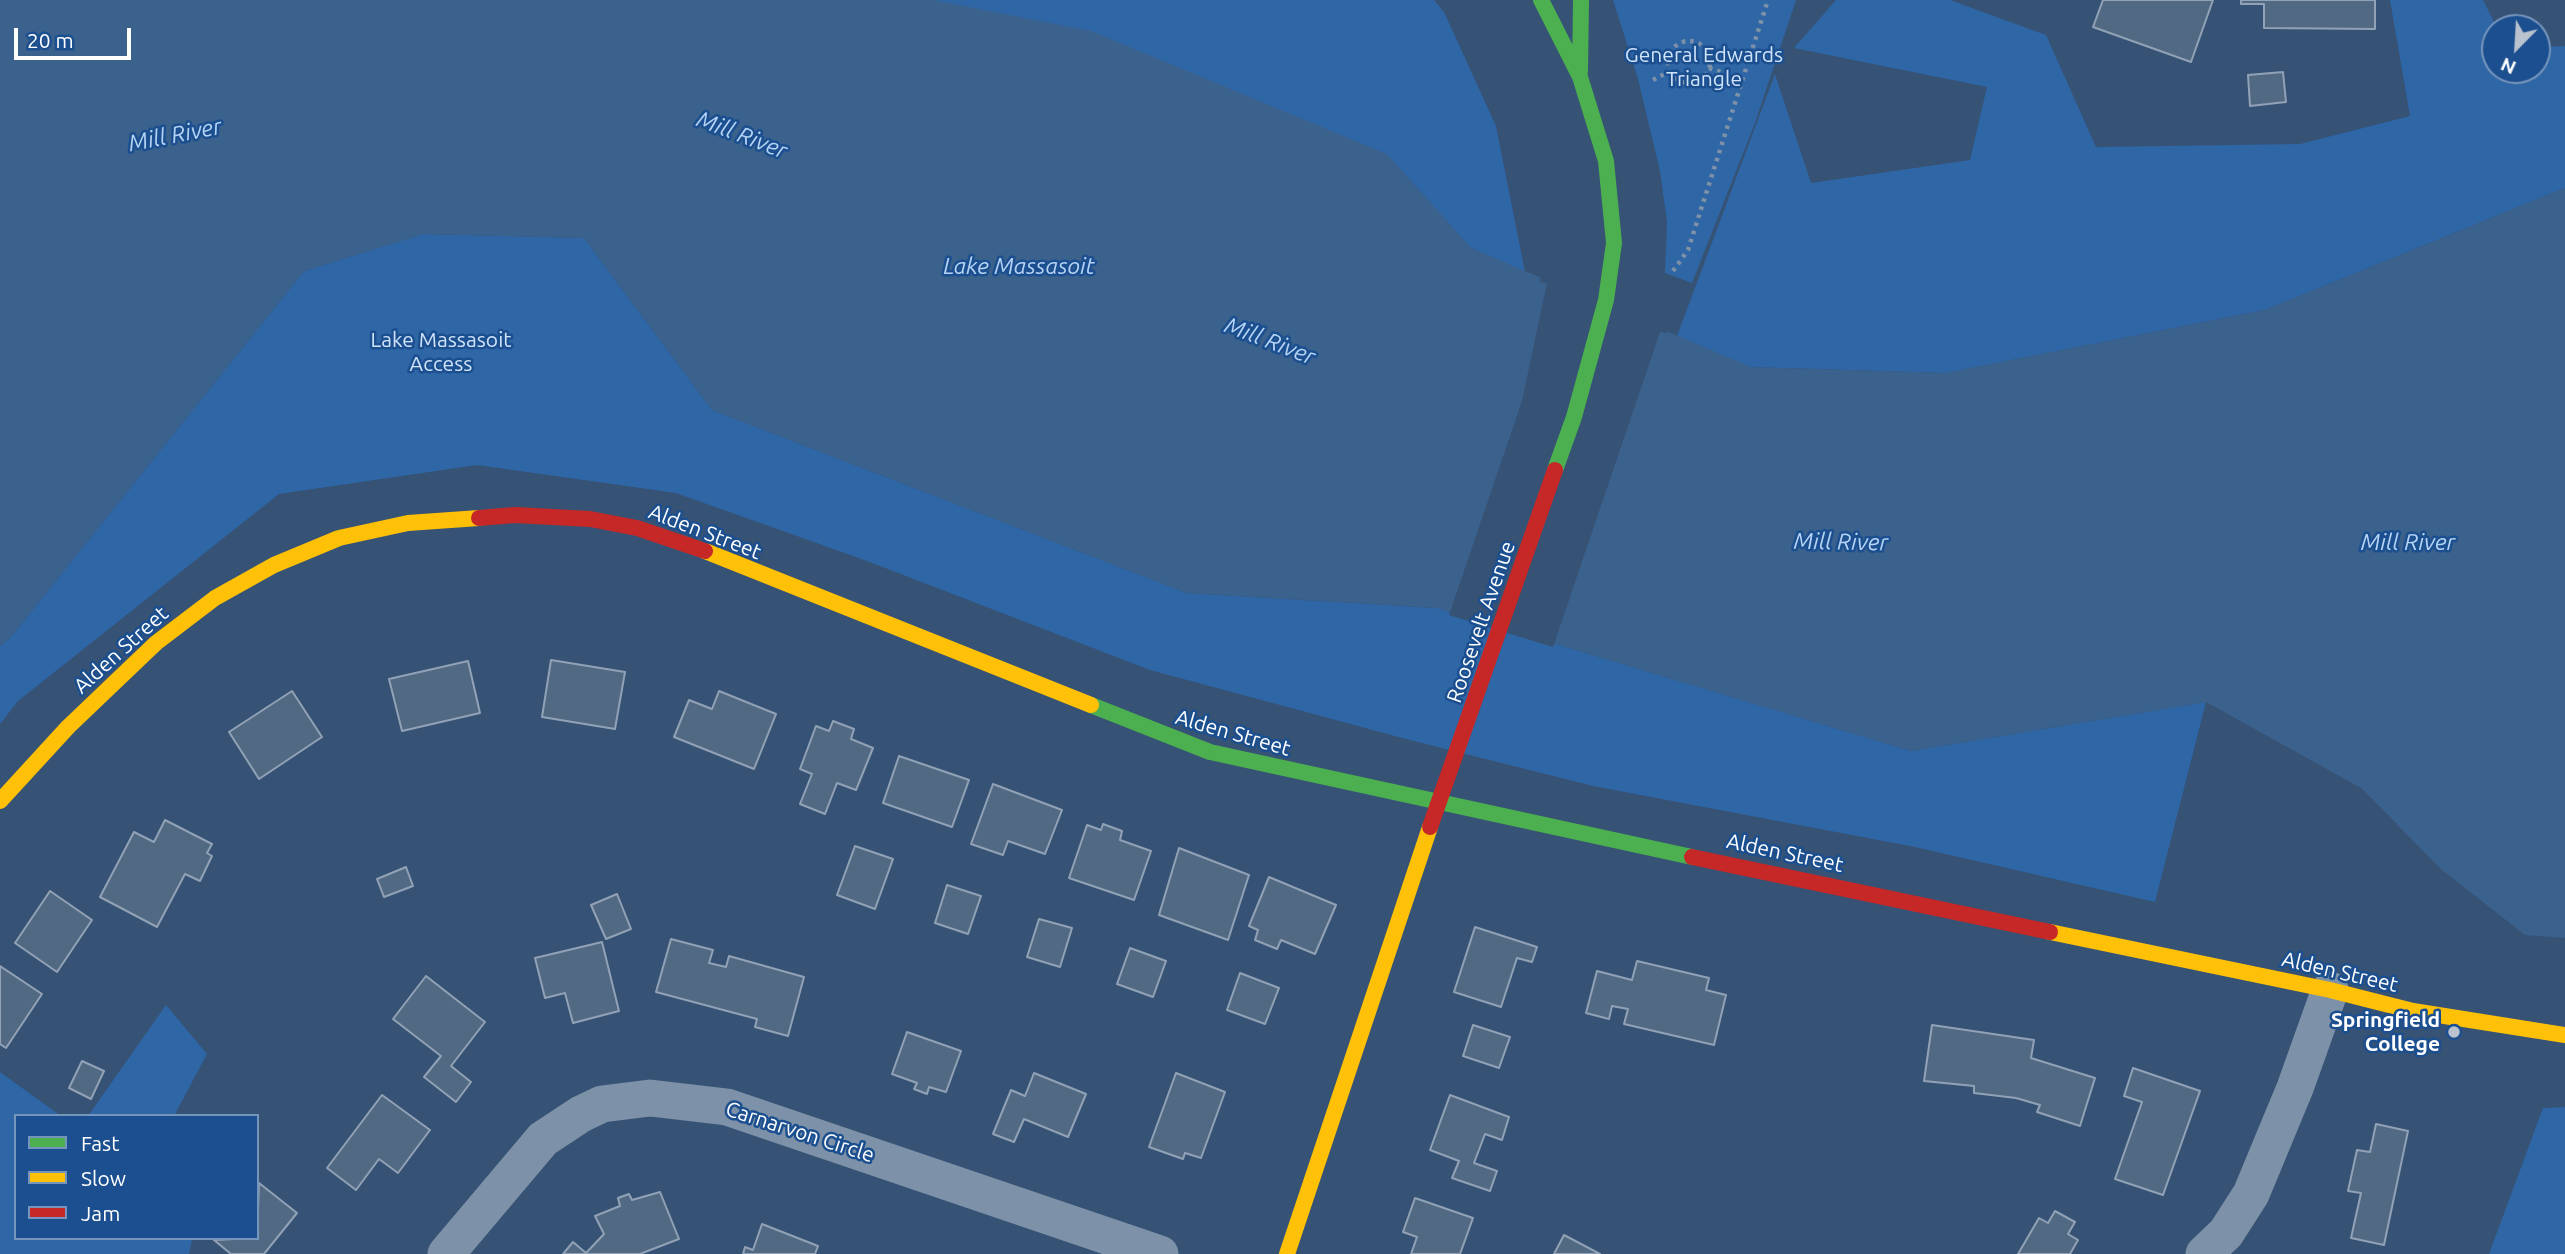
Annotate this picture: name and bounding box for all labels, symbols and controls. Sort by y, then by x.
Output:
scale bar [18,14,135,58]
north arrow [2481,14,2551,84]
text: 20 m [27,28,74,52]
park label: General Edwards Triangle [1625,42,1783,92]
text: N [2497,53,2519,79]
water label: Mill River [693,105,791,165]
water label: Mill River [126,112,224,158]
water label: Lake Massasoit [943,252,1095,280]
water label: Mill River [1221,311,1319,371]
park label: Lake Massasoit Access [371,327,511,377]
street label: Alden Street [645,499,765,565]
water label: Mill River [1793,527,1889,557]
water label: Mill River [2361,528,2455,556]
street label: Roosevelt Avenue [1442,538,1520,706]
street label: Alden Street [69,601,173,699]
street label: Alden Street [1173,705,1293,761]
street label: Alden Street [1724,828,1846,878]
street label: Alden Street [2279,946,2401,998]
place label: Springfield College [2331,1007,2440,1057]
marker: Springfield College [2446,1024,2462,1040]
street label: Carnarvon Circle [722,1096,878,1168]
legend [14,1114,259,1240]
text: Fast [81,1131,119,1155]
text: Slow [81,1166,126,1190]
text: Jam [81,1201,120,1225]

